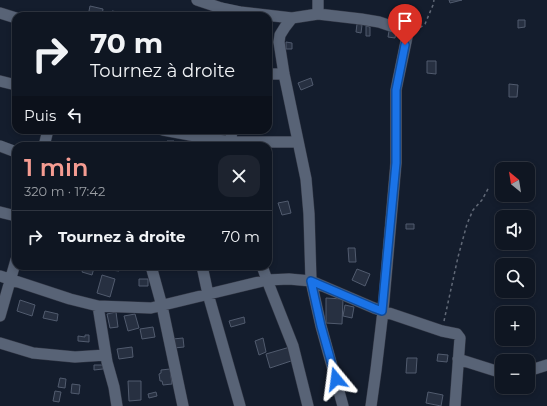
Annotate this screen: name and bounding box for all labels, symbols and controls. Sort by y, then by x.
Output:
pin [388,4,422,45]
icon: arrive [394,10,416,32]
text: 70 m [90,26,163,60]
icon: right [24,28,76,80]
text: Tournez à droite [90,60,235,82]
icon: left [64,104,86,126]
text: Puis [24,106,56,125]
text: 1 min [24,153,88,182]
button: close [218,155,260,197]
north arrow [495,162,535,202]
map controls [495,162,535,394]
text: 320 m · 17:42 [24,183,105,199]
button: sound [495,210,535,250]
icon: right [24,226,46,248]
text: Tournez à droite [58,227,186,246]
text: 70 m [222,227,260,246]
button: search [495,258,535,298]
button: + [495,306,535,346]
button: − [495,354,535,394]
position arrow [315,358,357,400]

